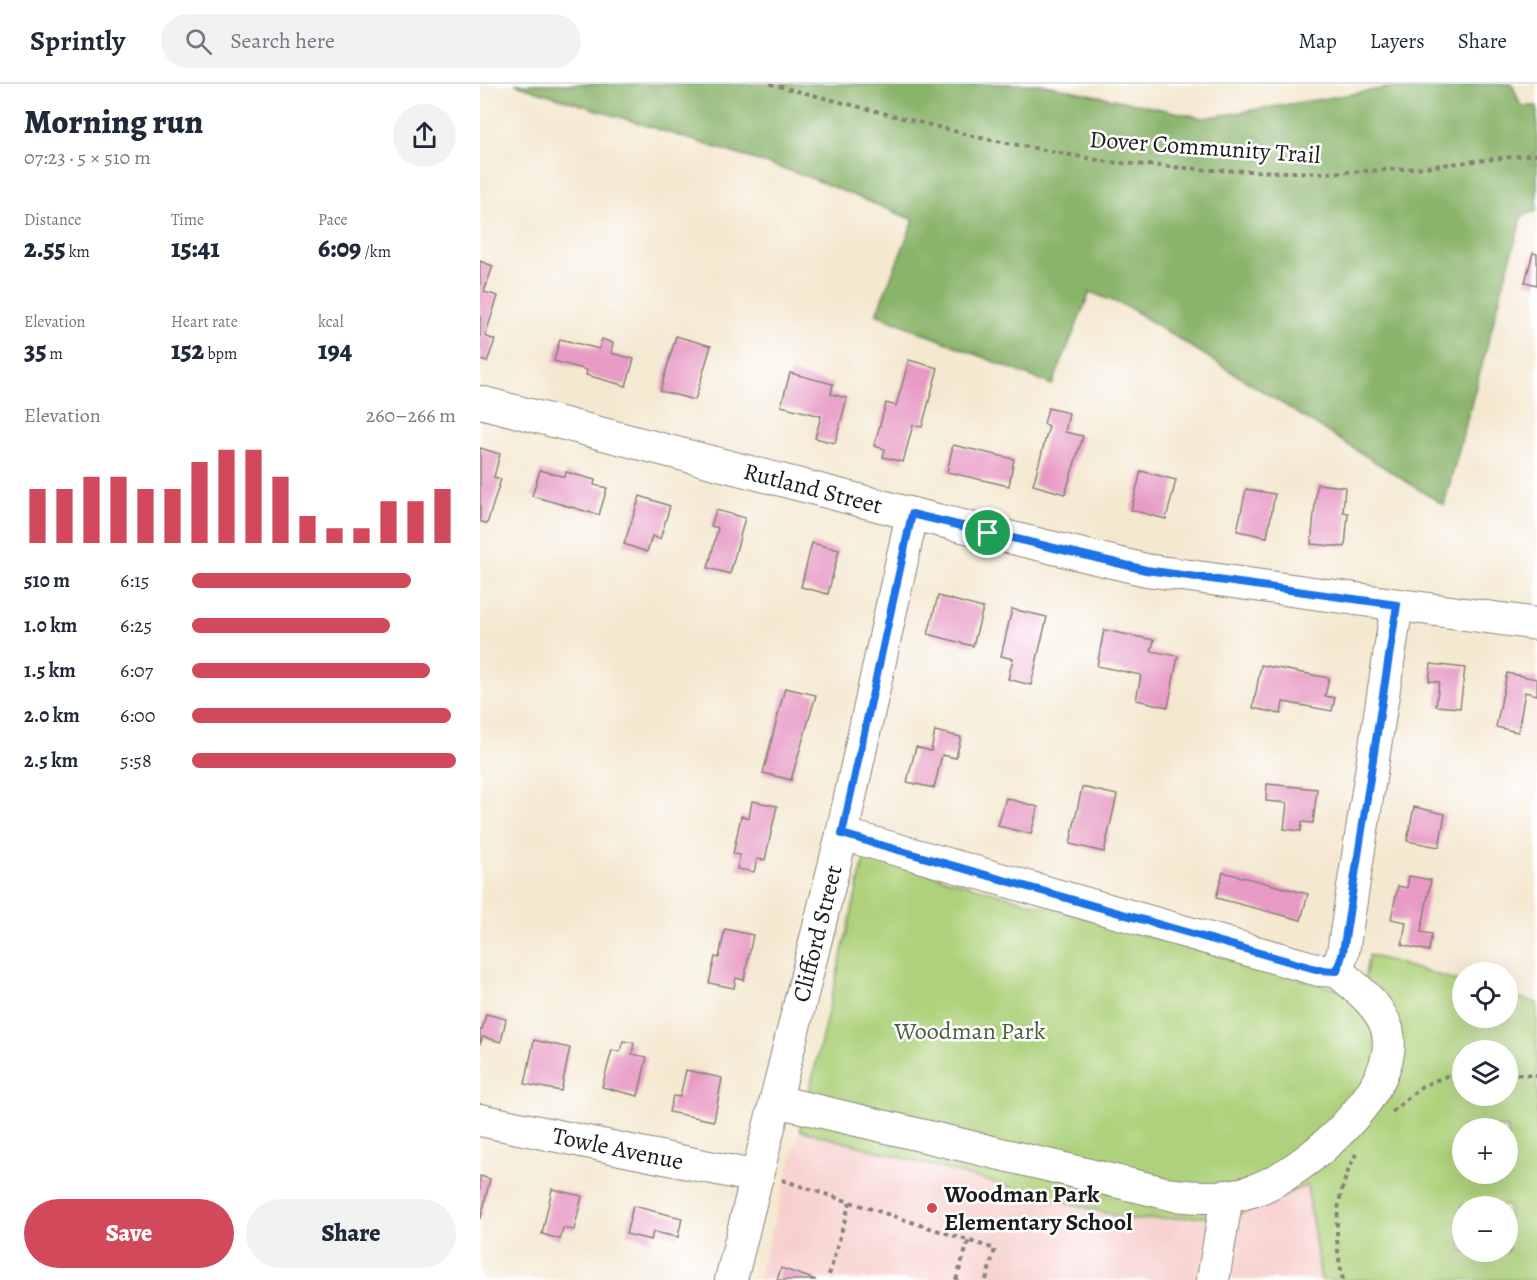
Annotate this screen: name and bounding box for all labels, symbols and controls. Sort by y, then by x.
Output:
search box [161,14,581,68]
text: Sprintly [30,22,125,60]
icon: search [182,25,215,58]
text: Search here [230,26,335,56]
text: Map [1298,27,1337,55]
text: Layers [1370,27,1425,55]
text: Share [1458,27,1507,55]
text: Morning run [24,99,203,144]
button: share [393,104,456,167]
street label: Dover Community Trail [1089,123,1322,171]
text: 07:23 · 5 × 510 m [24,144,151,171]
text: Distance [24,209,81,231]
text: Time [171,209,204,231]
text: Pace [318,209,348,231]
text: 2.55 [24,231,66,266]
text: 15:41 [171,231,220,266]
text: 6:09 [318,231,361,266]
text: km [66,241,90,263]
text: /km [361,241,391,263]
text: Elevation [24,311,85,333]
text: Heart rate [171,311,238,333]
text: kcal [318,311,344,333]
text: 35 [24,333,46,368]
text: 152 [171,333,204,368]
text: 194 [318,333,352,368]
text: m [46,343,63,365]
text: bpm [204,343,237,365]
text: Elevation [24,402,101,429]
text: 260–266 m [366,402,456,429]
street label: Rutland Street [740,455,886,522]
pin [962,507,1013,558]
icon: arrive [971,516,1004,549]
text: 510 m [24,567,70,594]
text: 6:15 [120,567,149,594]
text: 1.0 km [24,612,77,639]
text: 6:25 [120,612,152,639]
text: 1.5 km [24,657,76,684]
text: 6:07 [120,657,153,684]
text: 2.0 km [24,702,80,729]
text: 6:00 [120,702,155,729]
text: 2.5 km [24,747,78,774]
text: 5:58 [120,747,152,774]
street label: Clifford Street [785,862,850,1005]
map controls [1452,962,1518,1262]
button: locate [1452,962,1518,1028]
park label: Woodman Park [893,1015,1046,1047]
button: layers [1452,1040,1518,1106]
button: + [1452,1118,1518,1184]
street label: Towle Avenue [550,1119,687,1178]
place label: Woodman Park Elementary School [943,1178,1133,1238]
button: − [1452,1196,1518,1262]
button: Save [24,1199,234,1268]
button: Share [246,1199,456,1268]
marker: Woodman Park Elementary School [925,1201,939,1215]

